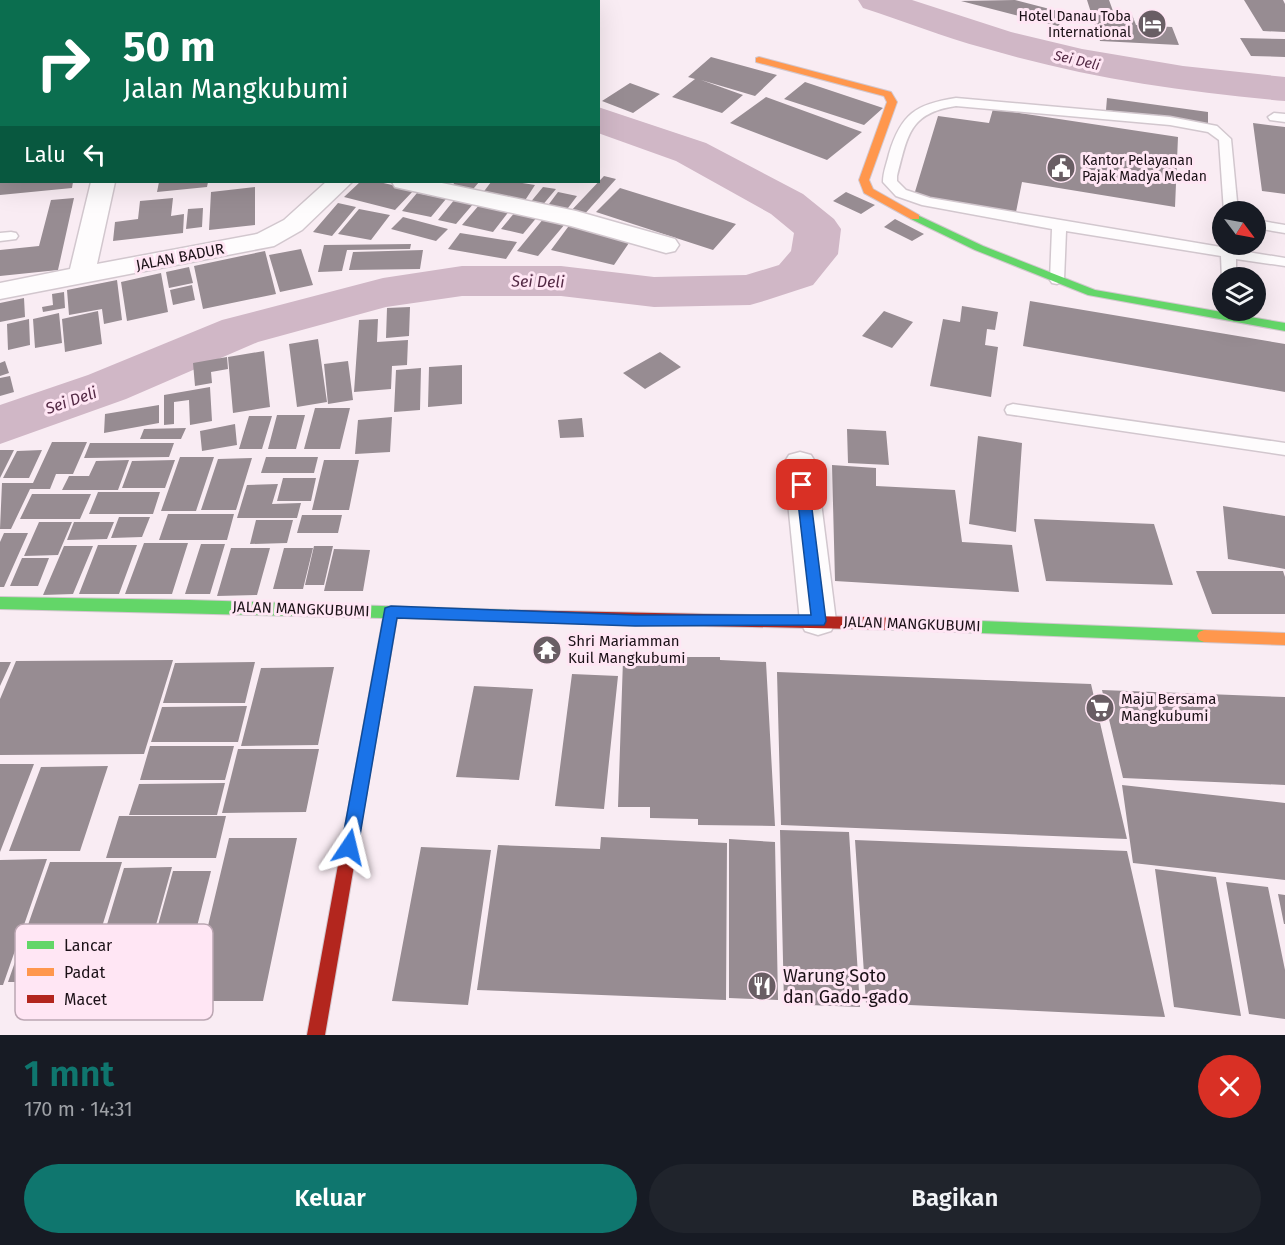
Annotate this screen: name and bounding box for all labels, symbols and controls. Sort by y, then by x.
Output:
place label: Hotel Danau Toba International [1018,8,1131,41]
hotel icon: Hotel Danau Toba International [1136,8,1168,40]
text: 50 m [123,22,216,72]
icon: right [24,24,102,102]
water label: Sei Deli [1051,47,1102,74]
text: Jalan Mangkubumi [123,73,349,105]
icon: left [78,138,111,171]
text: Lalu [24,141,66,168]
public building icon: Kantor Pelayanan Pajak Madya Medan [1045,152,1077,184]
place label: Kantor Pelayanan Pajak Madya Medan [1082,152,1207,185]
north arrow [1212,201,1266,255]
map controls [1212,201,1266,321]
street label: JALAN BADUR [134,240,226,274]
button: layers [1212,267,1266,321]
water label: Sei Deli [510,272,565,291]
water label: Sei Deli [42,383,100,418]
pin [776,459,827,510]
icon: arrive [785,468,818,501]
street label: JALAN MANGKUBUMI [232,598,370,620]
street label: JALAN MANGKUBUMI [843,613,981,635]
place label: Shri Mariamman Kuil Mangkubumi [568,632,685,667]
temple icon: Shri Mariamman Kuil Mangkubumi [531,634,563,666]
place label: Maju Bersama Mangkubumi [1121,690,1216,725]
supermarket icon: Maju Bersama Mangkubumi [1084,692,1116,724]
position arrow [317,815,381,879]
legend [15,924,213,1020]
text: Lancar [64,936,113,955]
text: Padat [64,963,105,982]
place label: Warung Soto dan Gado-gado [783,965,909,1008]
restaurant icon: Warung Soto dan Gado-gado [746,970,778,1002]
text: Macet [64,990,107,1009]
text: 1 mnt [24,1052,114,1096]
button: close [1198,1055,1261,1118]
text: 170 m · 14:31 [24,1097,133,1121]
button: Keluar [24,1164,637,1233]
button: Bagikan [649,1164,1261,1233]

